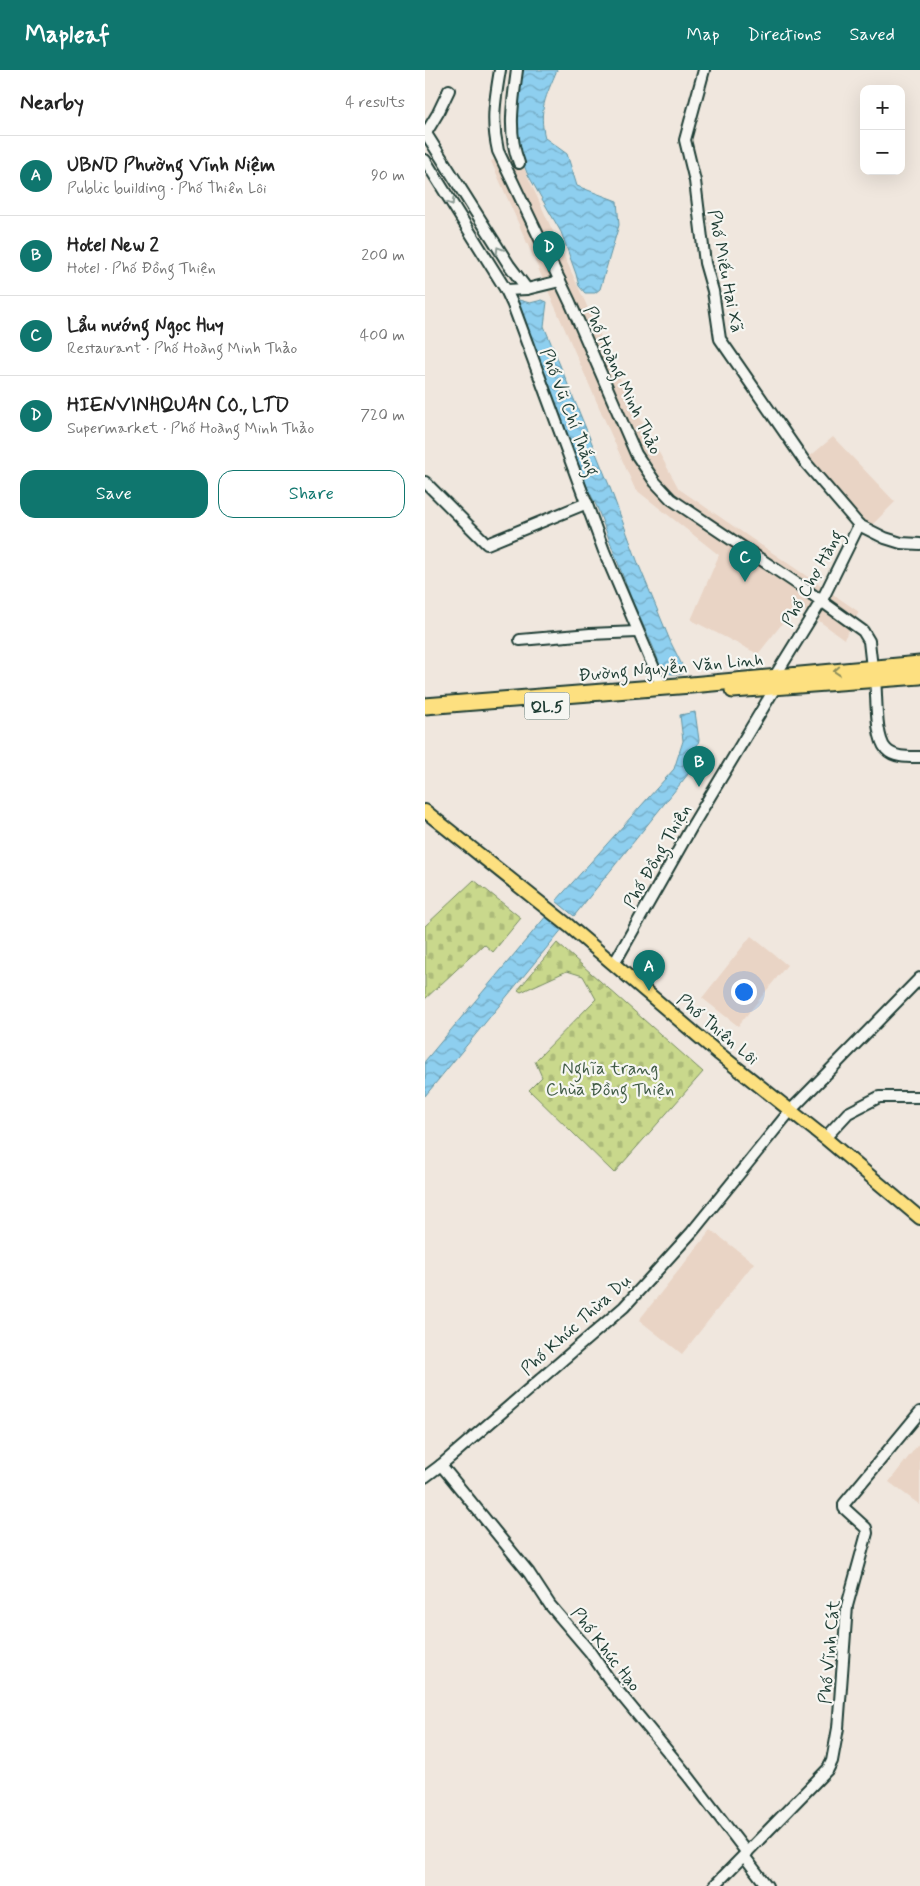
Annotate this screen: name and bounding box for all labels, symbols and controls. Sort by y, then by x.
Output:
text: Mapleaf [25,20,110,51]
text: Map [687,23,720,47]
text: Directions [748,23,822,47]
text: Saved [850,23,895,47]
map controls [860,85,905,175]
button: + [860,85,905,130]
text: Nearby [20,89,84,117]
text: 4 results [345,92,405,113]
button: − [860,130,905,175]
text: UBND Phường Vĩnh Niệm [67,153,275,178]
text: A [31,165,41,186]
text: 90 m [371,165,405,186]
text: Public building · Phố Thiên Lôi [67,178,267,199]
one-way arrow [444,196,454,205]
street label: Phố Miếu Hai Xã [701,208,749,335]
pin: D [533,231,565,272]
text: Hotel New 2 [67,233,159,258]
text: B [31,245,41,266]
text: 200 m [361,245,405,266]
one-way arrow [496,246,506,255]
text: Hotel · Phố Đồng Thiện [67,258,216,279]
street label: Phố Hoàng Minh Thảo [575,302,667,460]
text: Lẩu nướng Ngọc Huy [67,313,224,338]
text: C [30,325,42,346]
text: 400 m [360,325,405,346]
text: Restaurant · Phố Hoàng Minh Thảo [67,338,297,359]
street label: Phố Vũ Chí Thắng [532,345,604,480]
text: HIENVINHQUAN CO., LTD [67,393,289,418]
text: D [30,405,42,426]
text: 720 m [360,405,405,426]
text: Supermarket · Phố Hoàng Minh Thảo [67,418,314,439]
button: Save [20,470,208,518]
button: Share [218,470,405,518]
street label: Phố Chợ Hàng [776,526,851,632]
pin: C [729,541,761,582]
street label: Đường Nguyễn Văn Linh [578,648,765,690]
one-way arrow [832,665,840,676]
road number: QL.5 [525,692,569,720]
pin: B [683,746,715,787]
street label: Phố Đồng Thiện [618,800,699,914]
pin: A [633,950,665,991]
your location [731,979,757,1005]
street label: Phố Thiên Lôi [671,988,763,1071]
park label: Nghĩa trang Chùa Đồng Thiện [546,1057,674,1104]
street label: Phố Khúc Thừa Dụ [516,1268,637,1381]
street label: Phố Vĩnh Cát [813,1599,847,1705]
street label: Phố Khúc Hạo [565,1602,646,1697]

